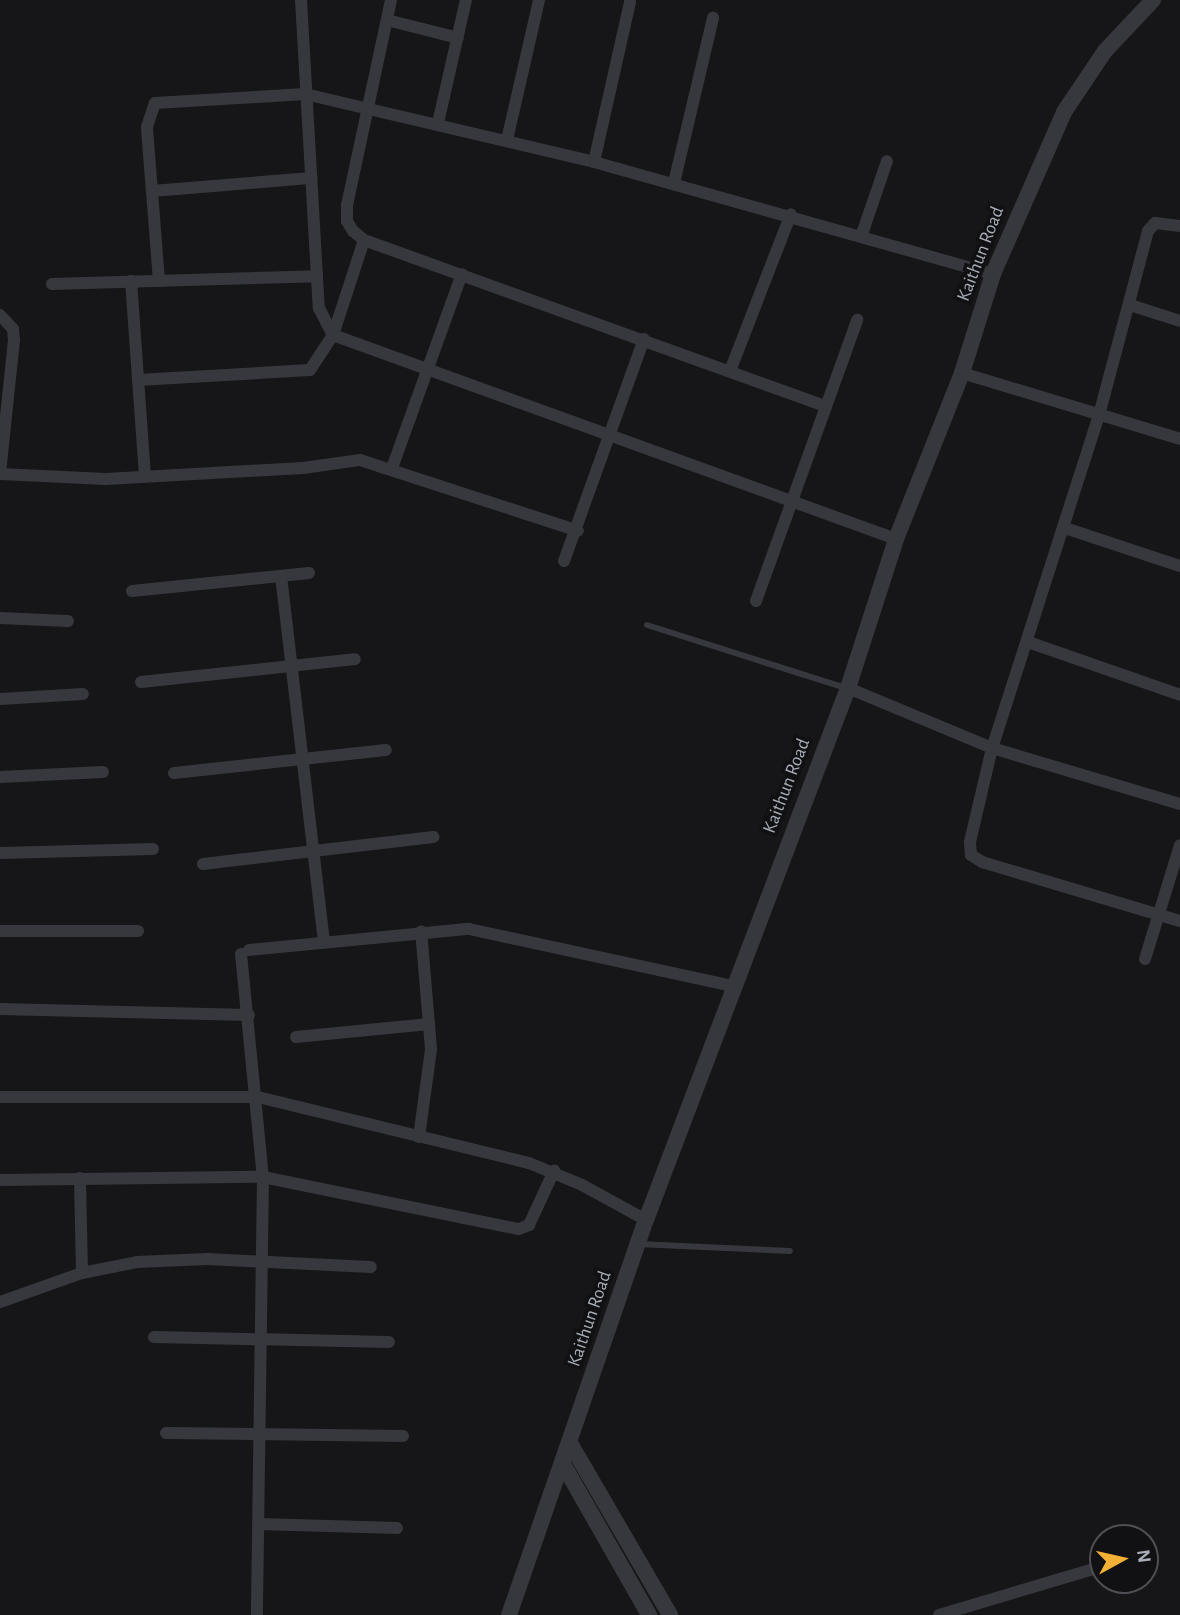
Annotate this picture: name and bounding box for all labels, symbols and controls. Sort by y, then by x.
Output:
street label: Kaithun Road [952,203,1010,305]
street label: Kaithun Road [758,735,816,837]
street label: Kaithun Road [563,1268,617,1370]
north arrow [1089,1524,1159,1594]
text: N [1133,1548,1154,1564]

